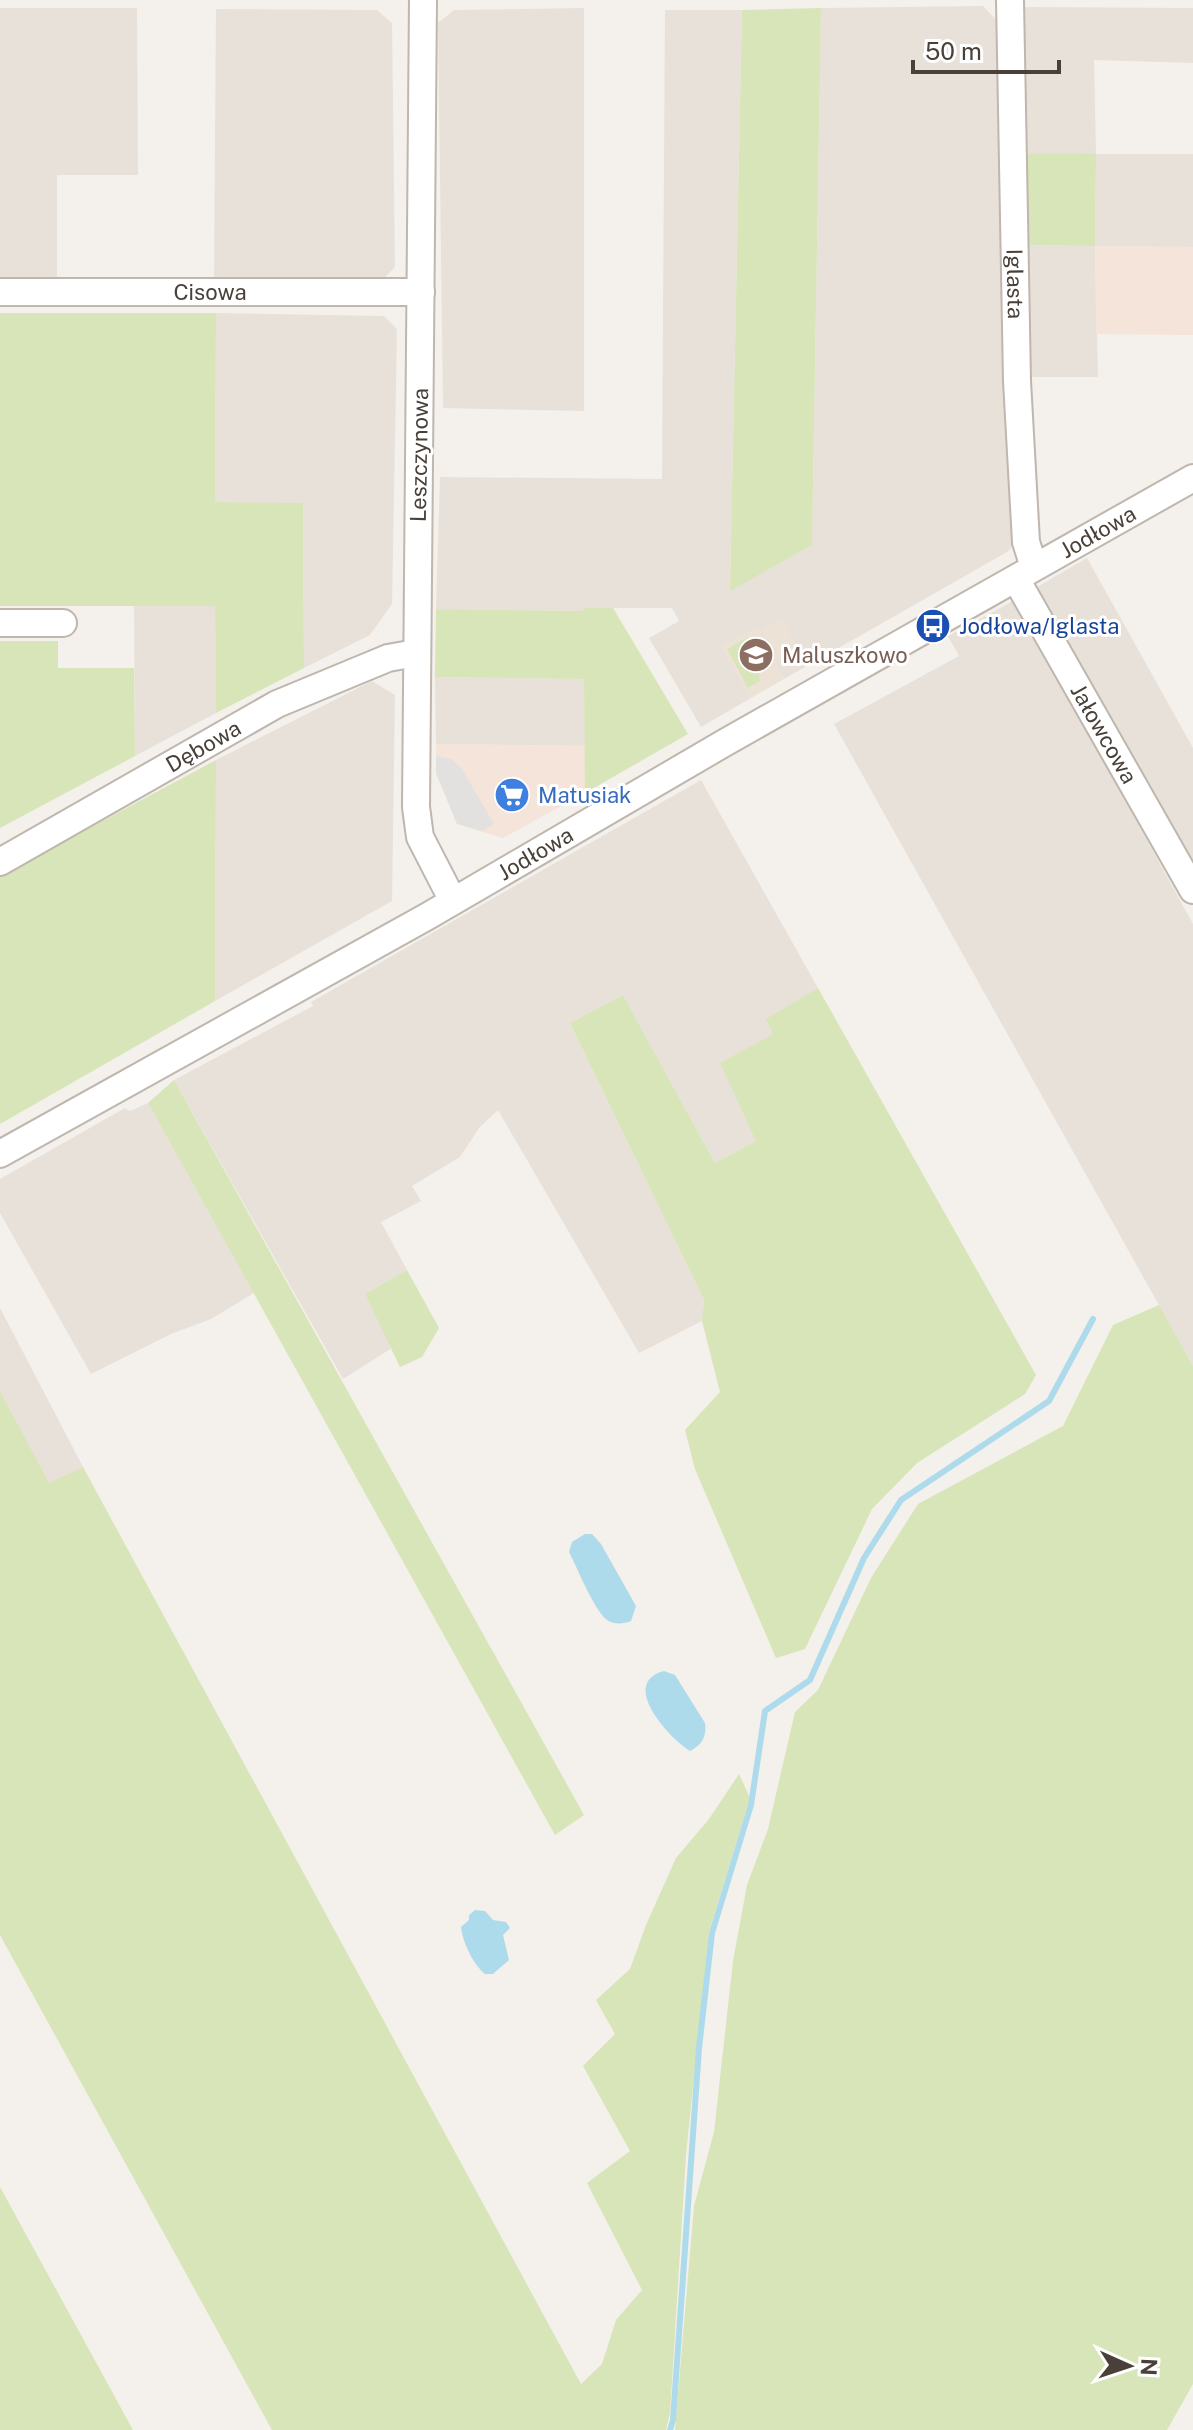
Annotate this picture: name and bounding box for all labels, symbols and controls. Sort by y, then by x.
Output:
scale bar [913,24,1059,74]
text: 50 m [925,37,982,65]
street label: Iglasta [1002,249,1029,319]
street label: Cisowa [173,279,247,305]
street label: Leszczynowa [405,388,433,522]
street label: Jodłowa [1055,500,1140,563]
bus stop icon: Jodłowa/Iglasta [914,607,952,645]
place label: Jodłowa/Iglasta [959,613,1119,639]
school or university icon: Maluszkowo [737,636,775,674]
place label: Maluszkowo [782,642,908,668]
street label: Jałowcowa [1065,679,1143,788]
street label: Dębowa [161,714,245,778]
supermarket icon: Matusiak [493,776,531,814]
place label: Matusiak [538,782,631,808]
street label: Jodłowa [493,821,578,885]
north arrow [1089,2326,1169,2406]
text: N [1136,2358,1162,2376]

